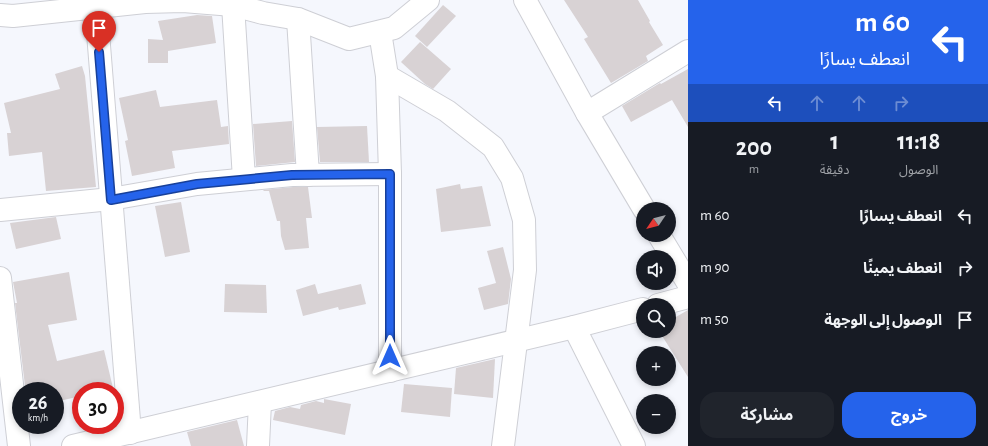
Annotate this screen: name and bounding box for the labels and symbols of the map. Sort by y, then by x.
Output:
pin [82,11,116,52]
north arrow [636,202,676,242]
position arrow [369,335,411,377]
speed limit sign: 30 [72,382,124,434]

